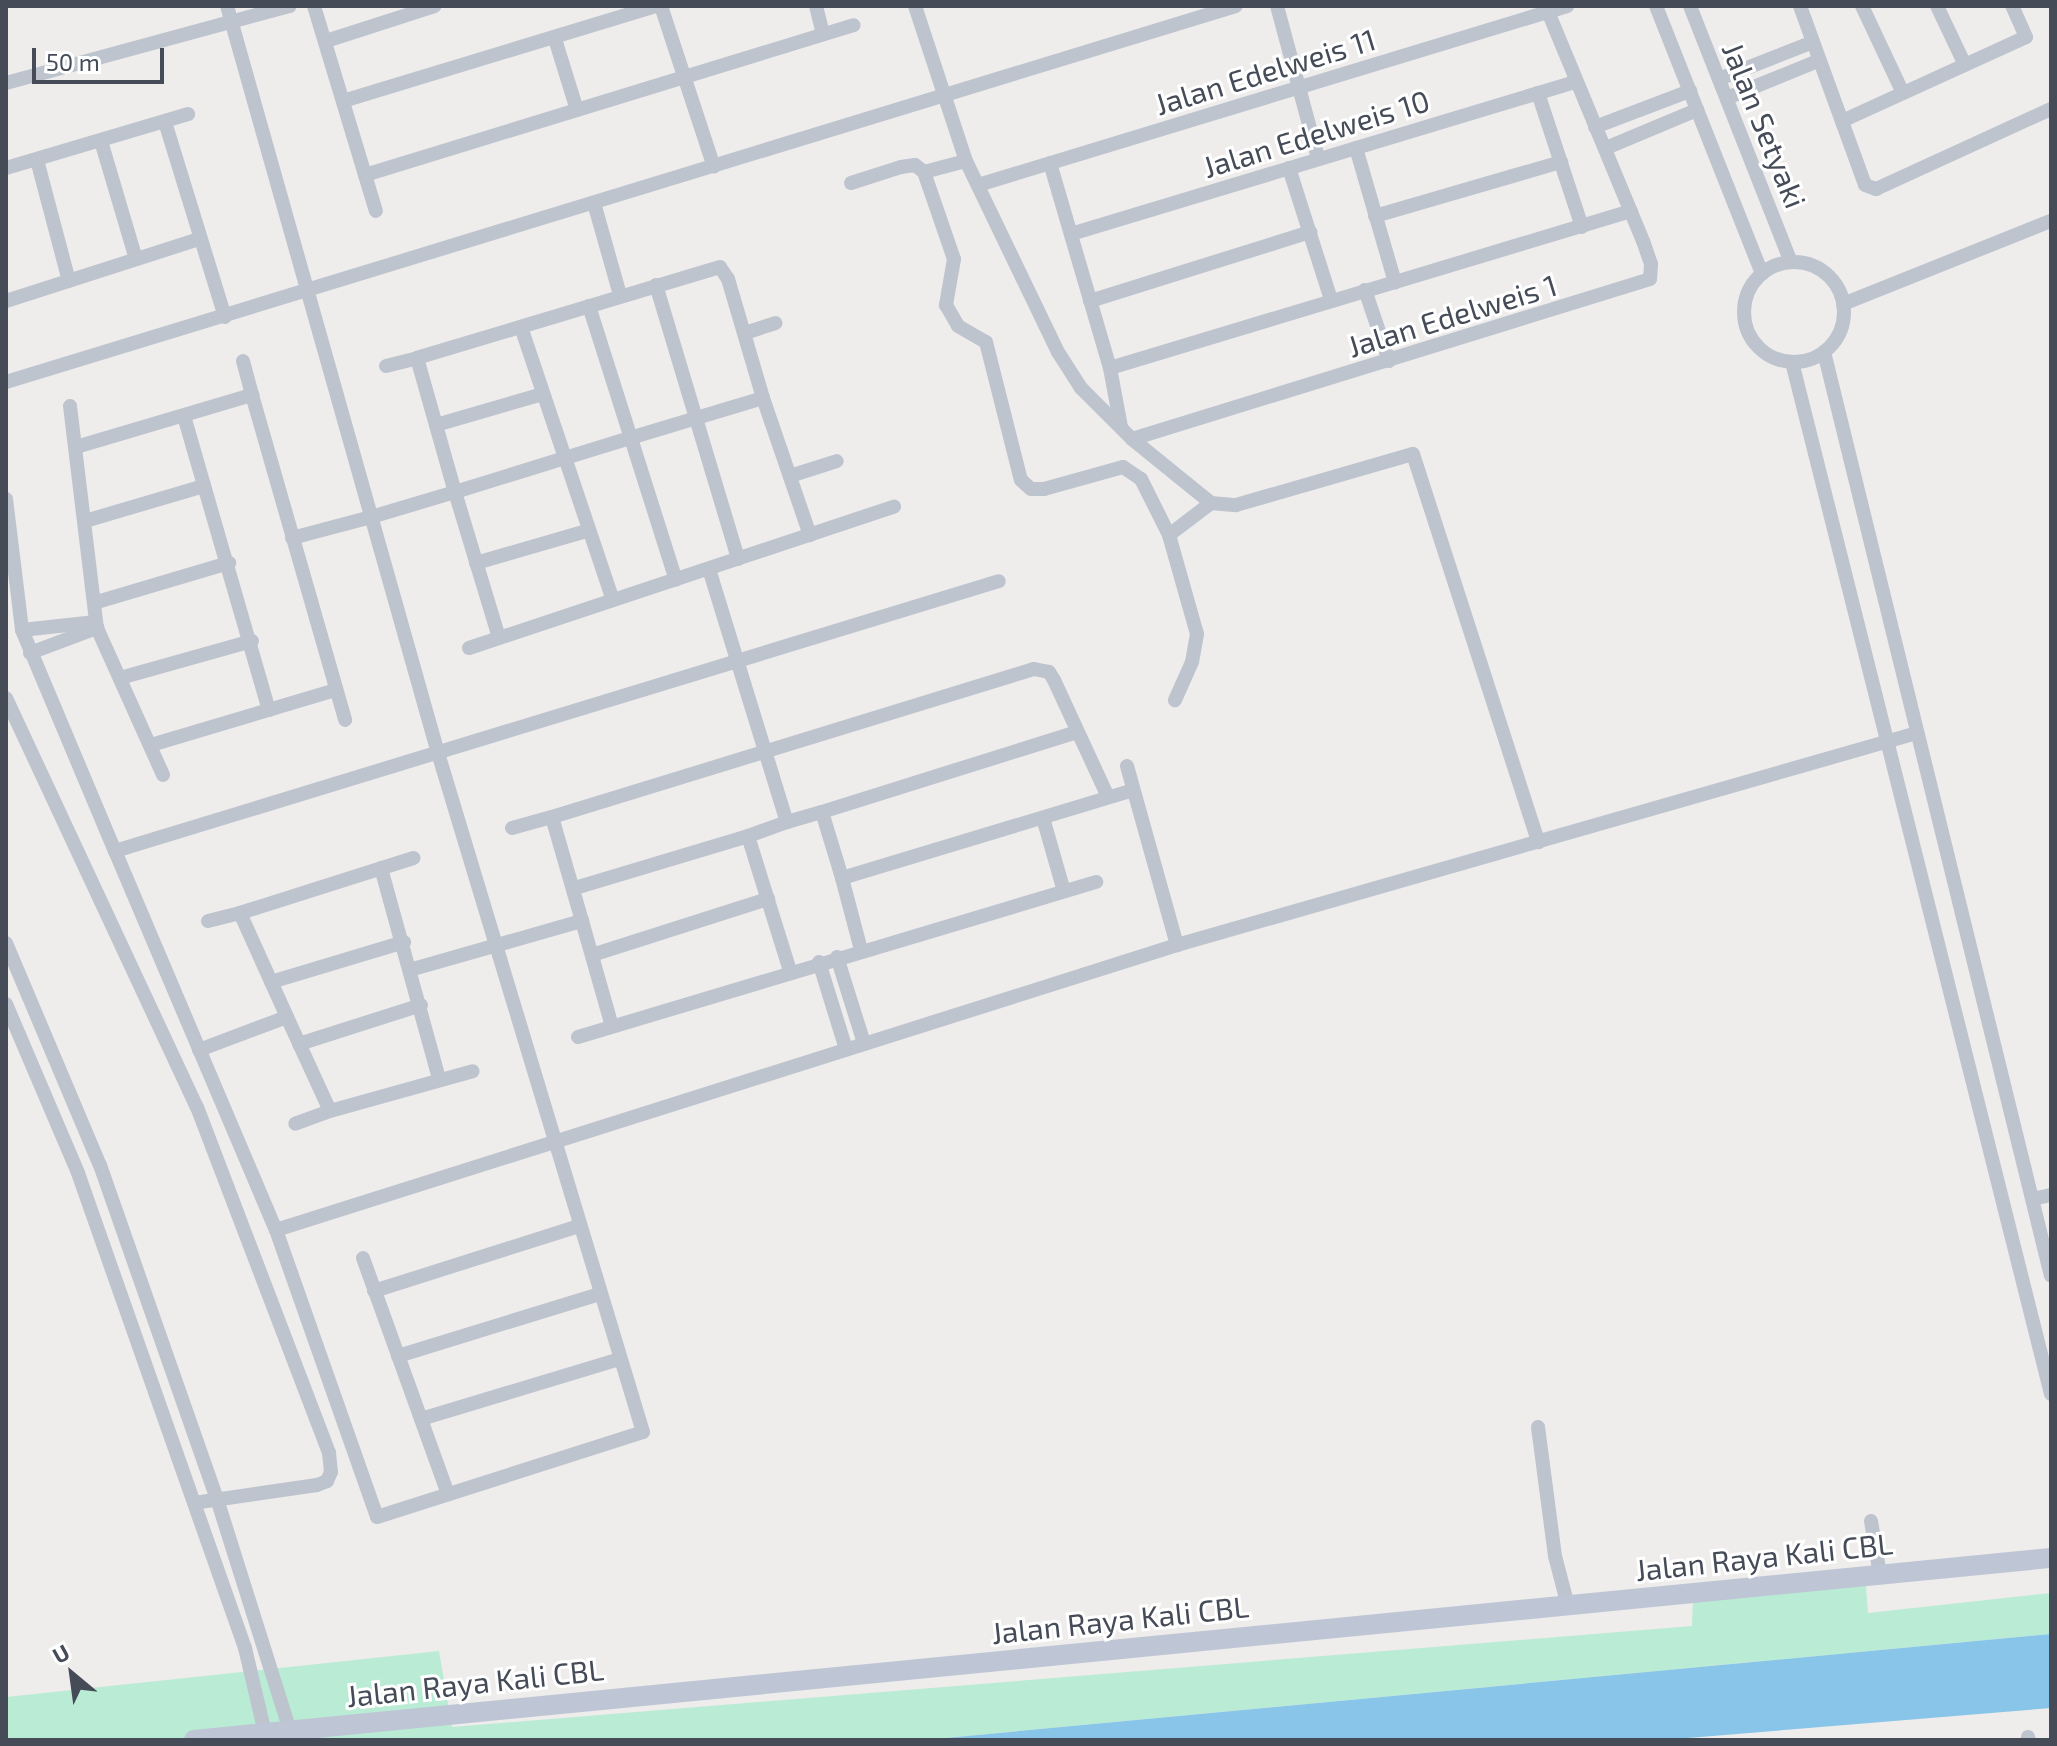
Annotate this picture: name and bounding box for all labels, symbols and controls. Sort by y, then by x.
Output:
street label: Jalan Edelweis 11 [1150,20,1380,122]
scale bar [36,32,168,82]
street label: Jalan Setyaki [1715,37,1815,213]
text: 50 m [46,47,100,76]
street label: Jalan Edelweis 10 [1198,81,1434,185]
street label: Jalan Edelweis 1 [1343,266,1561,364]
street label: Jalan Raya Kali CBL [1634,1525,1894,1587]
street label: Jalan Raya Kali CBL [990,1588,1250,1650]
north arrow [32,1634,112,1714]
text: U [47,1638,73,1668]
street label: Jalan Raya Kali CBL [345,1651,605,1713]

